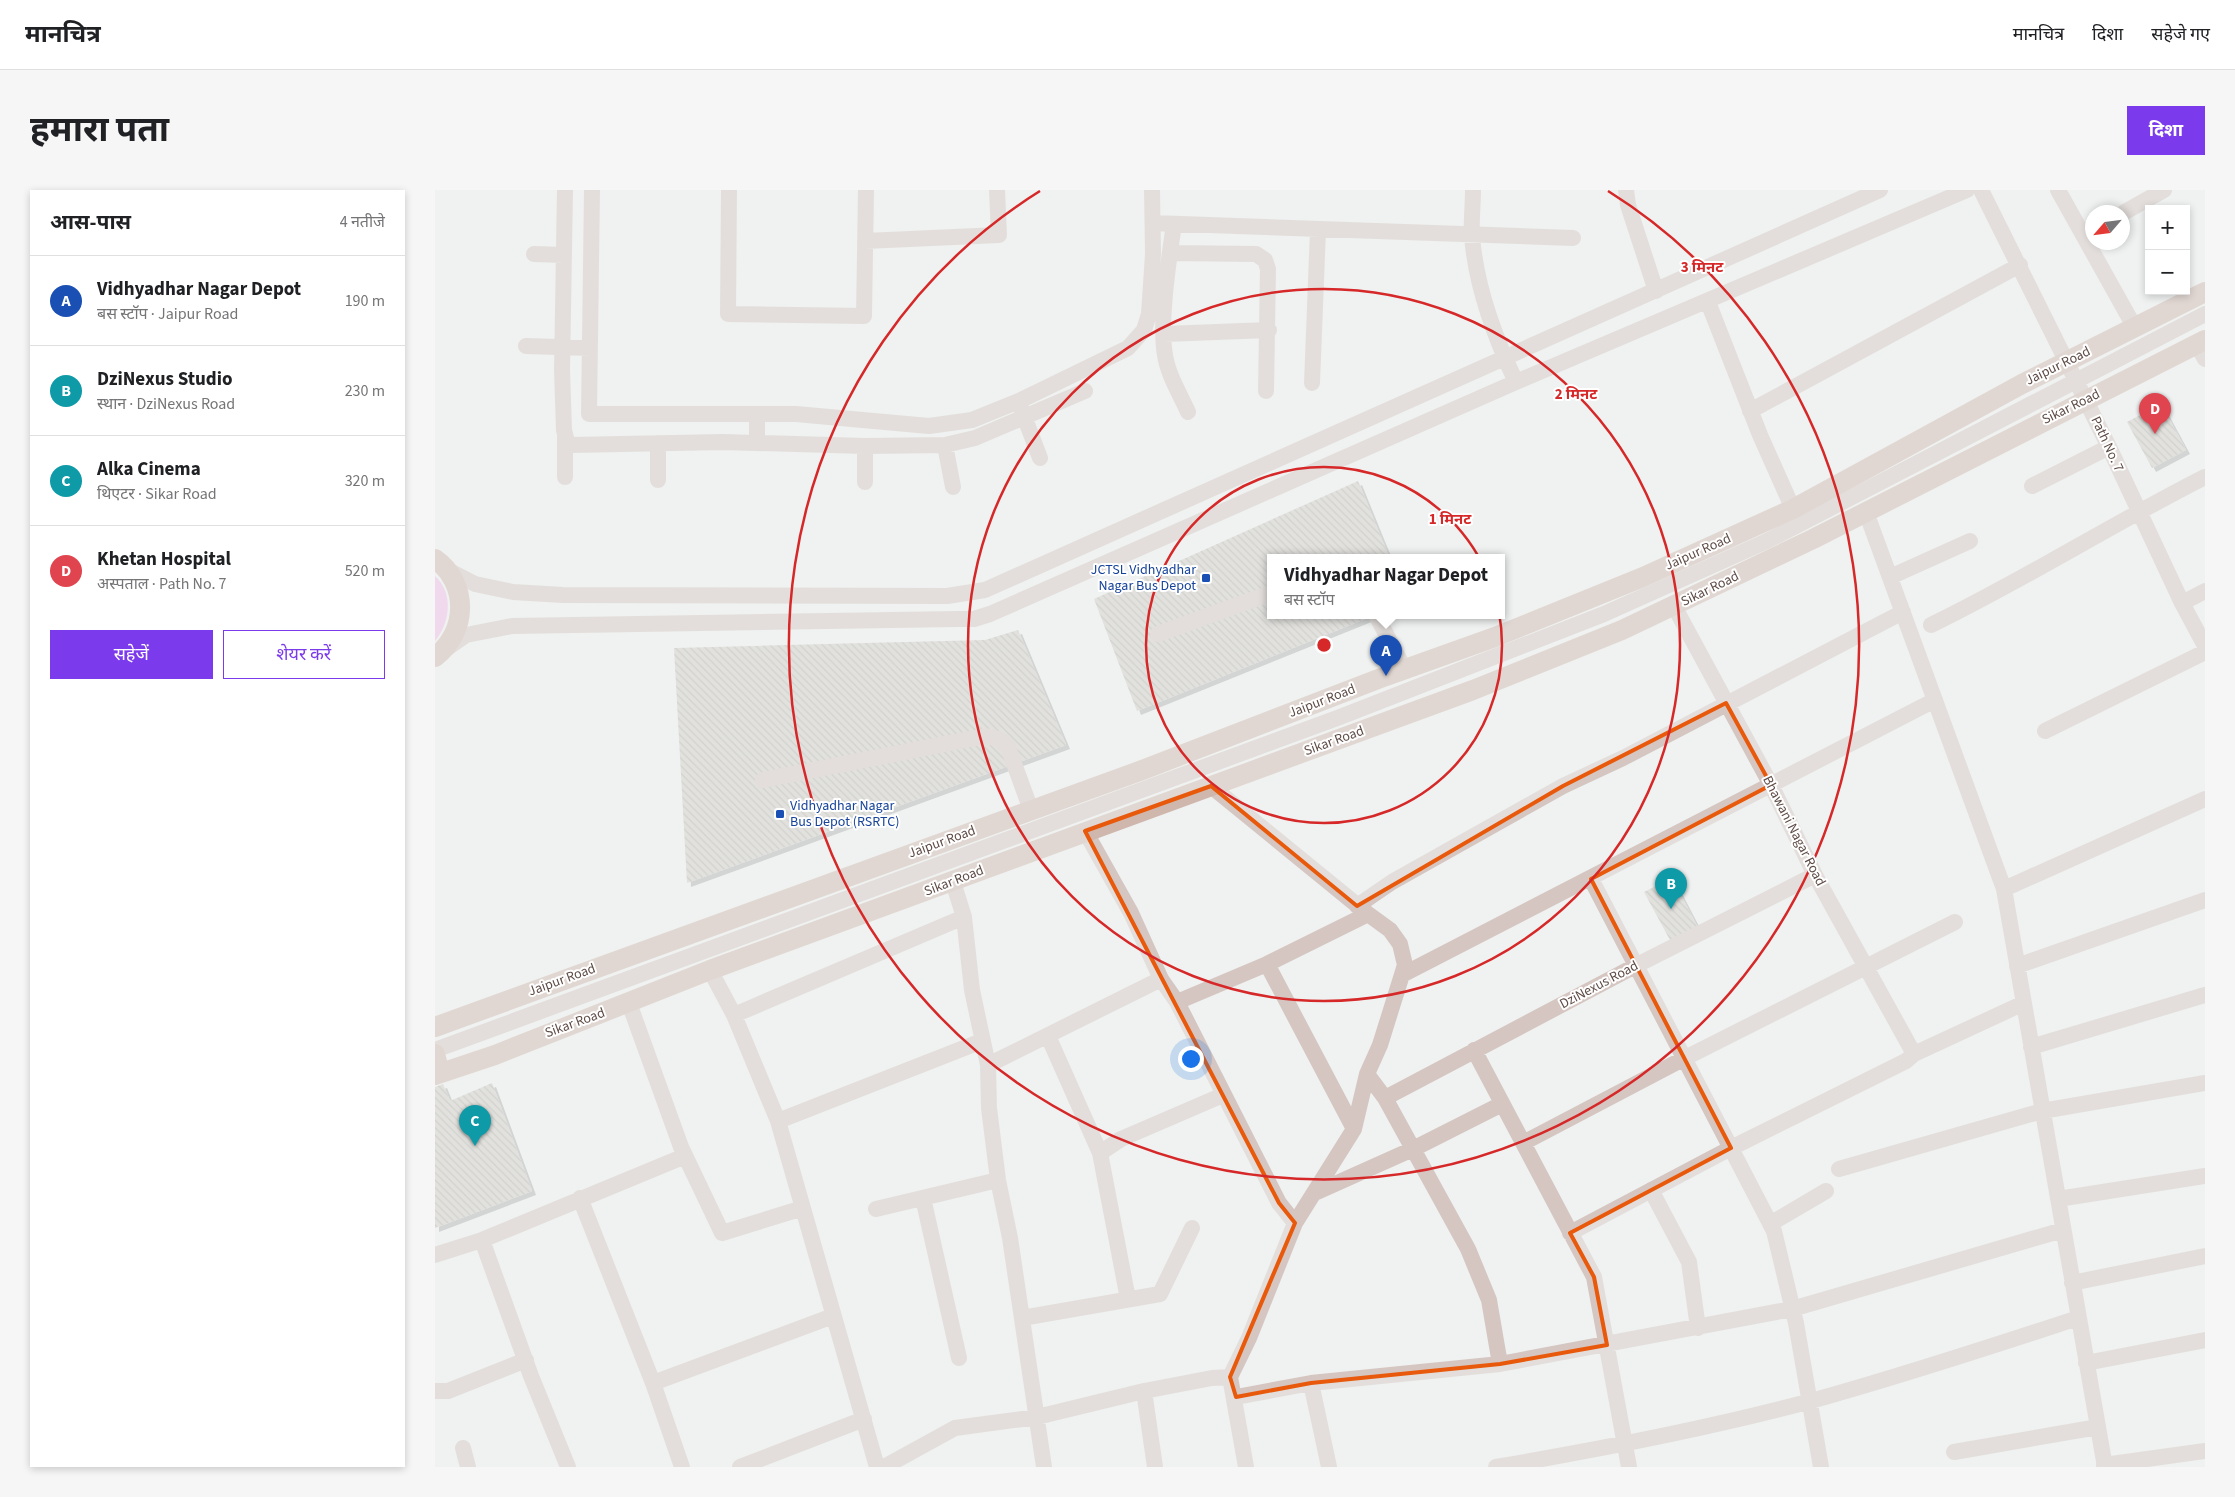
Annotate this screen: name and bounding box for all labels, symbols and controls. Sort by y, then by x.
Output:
text: मानचित्र [25,17,101,52]
text: मानचित्र [2013,22,2064,47]
text: दिशा [2092,22,2123,47]
text: सहेजे गए [2151,22,2210,47]
text: हमारा पता [30,105,169,155]
button: दिशा [2127,106,2205,155]
north arrow [2085,205,2130,250]
map controls [2145,205,2190,295]
button: + [2145,205,2190,250]
text: आस-पास [50,207,131,237]
text: 4 नतीजे [340,211,385,233]
button: − [2145,250,2190,295]
text: 3 मिनट [1681,257,1724,278]
text: Vidhyadhar Nagar Depot [97,276,301,303]
text: A [61,290,71,312]
text: 190 m [345,290,385,312]
text: बस स्टॉप · Jaipur Road [97,303,238,325]
street label: Jaipur Road [2022,342,2094,390]
text: DziNexus Studio [97,366,232,393]
text: B [61,380,71,402]
text: 230 m [345,380,385,402]
text: 2 मिनट [1555,384,1598,405]
street label: Sikar Road [2039,384,2103,430]
text: स्थान · DziNexus Road [97,393,235,415]
pin: D [2139,393,2171,434]
street label: Path No. 7 [2085,413,2129,475]
text: Alka Cinema [97,456,201,483]
text: C [61,470,71,492]
text: 320 m [345,470,385,492]
text: थिएटर · Sikar Road [97,483,217,505]
text: 1 मिनट [1429,509,1472,530]
street label: Jaipur Road [1662,529,1734,575]
text: Khetan Hospital [97,546,231,573]
popup [1267,554,1505,619]
text: D [61,560,71,582]
text: 520 m [345,560,385,582]
place label: JCTSL Vidhyadhar Nagar Bus Depot [1091,560,1196,596]
text: Vidhyadhar Nagar Depot [1284,562,1488,589]
street label: Sikar Road [1678,566,1742,612]
marker: JCTSL Vidhyadhar Nagar Bus Depot [1200,572,1212,584]
text: अस्पताल · Path No. 7 [97,573,227,595]
text: बस स्टॉप [1284,589,1335,611]
button: सहेजें [50,630,213,679]
button: शेयर करें [223,630,385,679]
pin: A [1370,635,1402,676]
centre of rings [1315,636,1333,654]
street label: Jaipur Road [1286,679,1358,723]
street label: Sikar Road [1301,721,1367,761]
street label: Bhawani Nagar Road [1758,772,1830,890]
place label: Vidhyadhar Nagar Bus Depot (RSRTC) [790,796,899,832]
marker: Vidhyadhar Nagar Bus Depot (RSRTC) [774,808,786,820]
street label: Jaipur Road [906,821,978,863]
street label: Sikar Road [921,860,987,902]
pin: B [1655,868,1687,909]
street label: DziNexus Road [1556,956,1642,1014]
street label: Jaipur Road [526,959,598,1001]
street label: Sikar Road [542,1003,608,1043]
your location [1178,1046,1204,1072]
pin: C [459,1105,491,1146]

